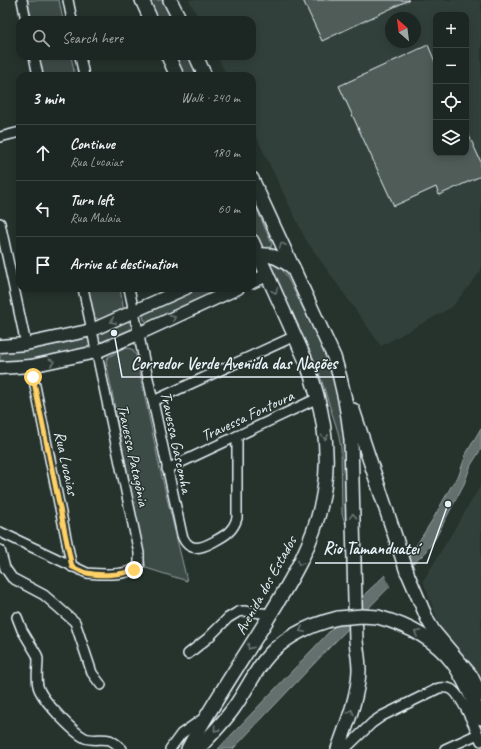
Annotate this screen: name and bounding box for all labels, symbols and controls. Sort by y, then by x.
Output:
north arrow [385,12,421,48]
map controls [433,12,469,156]
button: + [433,12,469,48]
search box [16,16,256,60]
icon: search [30,27,52,49]
text: Search here [62,29,123,48]
button: − [433,48,469,84]
button: locate [433,84,469,120]
text: 3 min [32,88,65,109]
text: Walk · 240 m [181,90,240,106]
button: layers [433,120,469,156]
text: Continue [70,135,115,154]
icon: ahead [32,142,54,164]
text: 180 m [212,145,240,161]
text: Rua Lucaias [70,154,123,170]
text: Turn left [70,191,113,210]
icon: left [32,198,54,220]
text: 60 m [218,201,240,217]
text: Rua Malaia [70,210,120,226]
one-way arrow [279,242,287,249]
icon: arrive [32,254,54,276]
text: Arrive at destination [70,255,177,274]
one-way arrow [270,286,278,294]
one-way arrow [169,315,177,323]
one-way arrow [110,316,118,324]
callout: Corredor Verde Avenida das Nações [122,348,345,377]
text: Corredor Verde Avenida das Nações [131,353,339,374]
one-way arrow [49,358,56,366]
route start [24,368,42,386]
street label: Travessa Fontoura [198,385,298,446]
street label: Travessa Gasconha [155,390,197,496]
street label: Travessa Patagônia [112,402,154,510]
street label: Rua Lucaias [50,429,83,498]
one-way arrow [320,434,329,440]
one-way arrow [349,513,358,519]
street label: Avenida dos Estados [231,531,302,638]
callout: Rio Tamanduateí [315,534,427,563]
text: Rio Tamanduateí [323,538,423,559]
one-way arrow [297,558,305,566]
route end [125,561,143,579]
one-way arrow [298,626,306,633]
one-way arrow [414,630,421,637]
one-way arrow [247,643,254,650]
one-way arrow [346,709,354,715]
one-way arrow [214,725,221,732]

